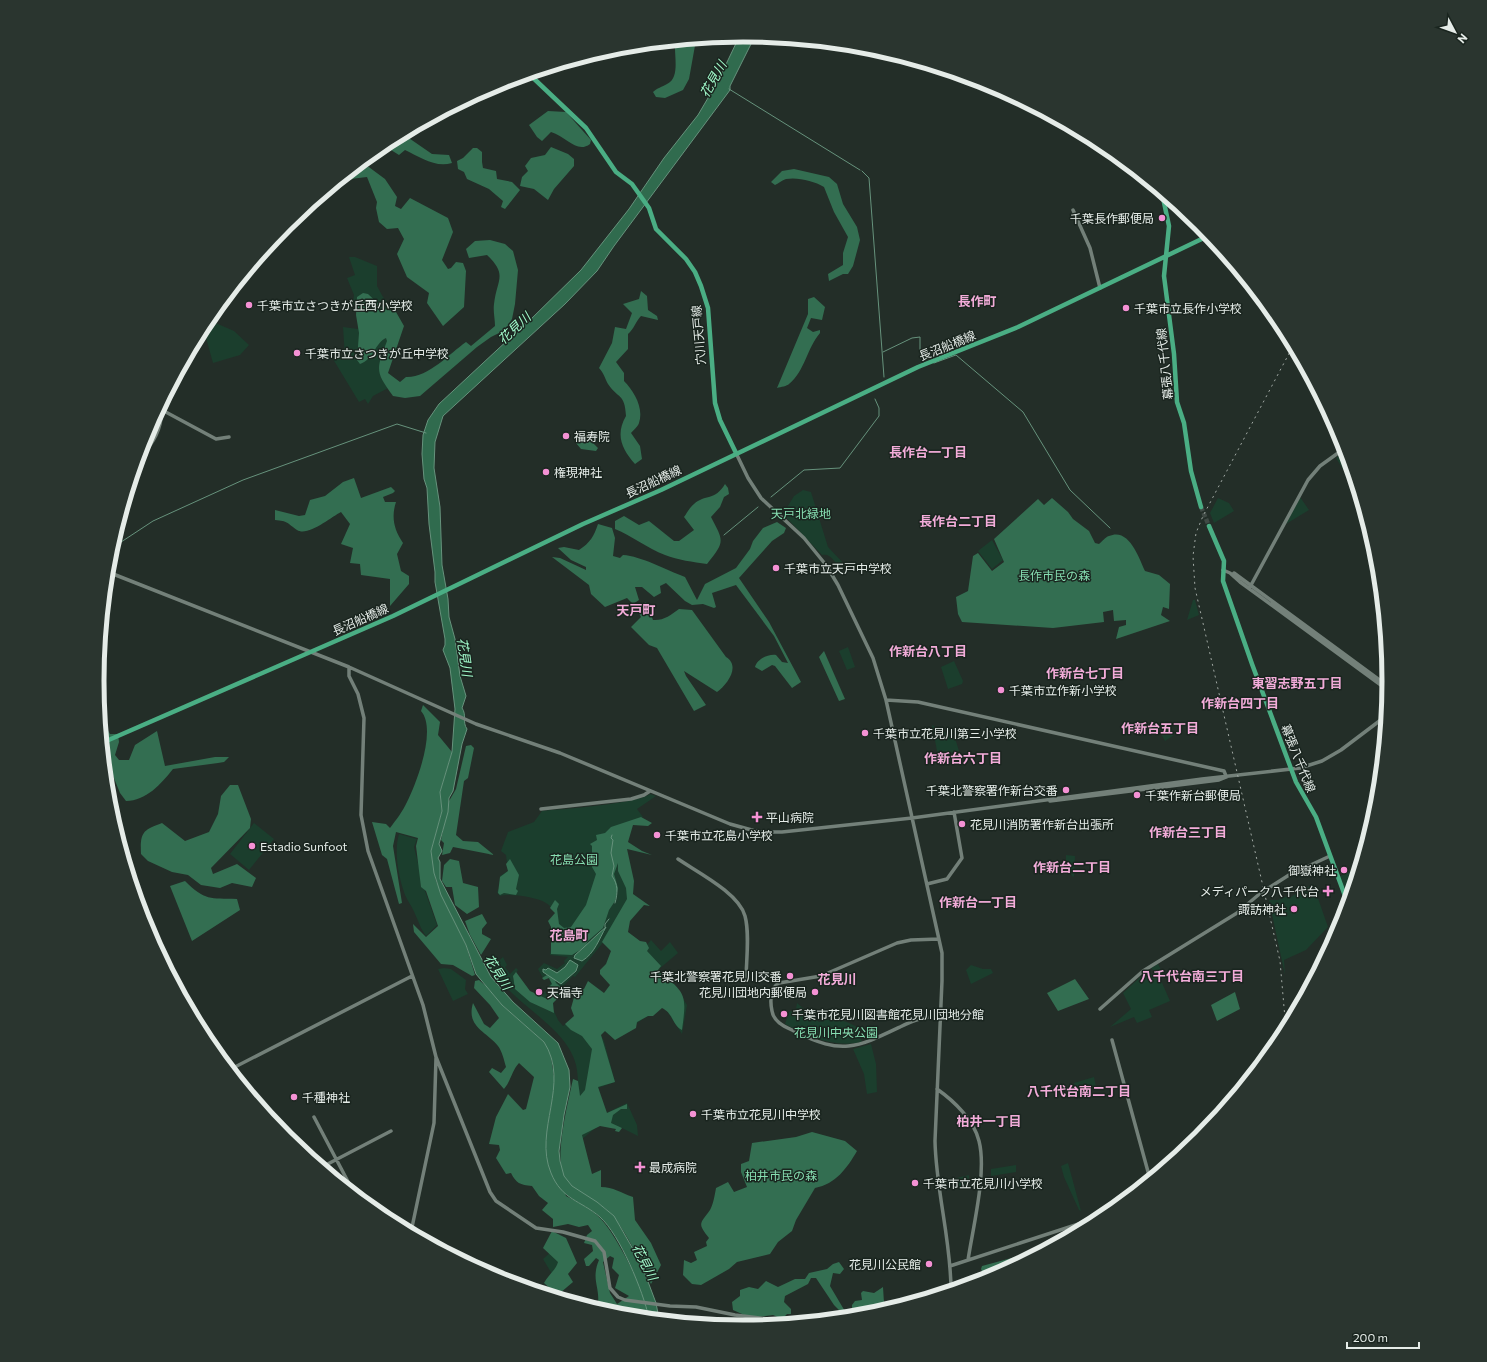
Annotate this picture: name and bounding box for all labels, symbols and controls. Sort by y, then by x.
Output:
north arrow [1435,12,1475,52]
text: N [1455,32,1471,46]
water label: 花見川 [696,56,731,100]
place label: 千葉長作郵便局 [1070,211,1154,225]
marker: 千葉長作郵便局 [1157,213,1167,223]
district label: 長作町 [957,293,997,309]
place label: 千葉市立さつきが丘西小学校 [257,298,413,312]
marker: 千葉市立さつきが丘西小学校 [244,300,254,310]
place label: 千葉市立長作小学校 [1134,301,1242,315]
marker: 千葉市立長作小学校 [1121,303,1131,313]
street label: 穴川天戸線 [688,304,708,366]
water label: 花見川 [494,307,535,347]
street label: 長沼船橋線 [917,327,977,363]
street label: 幕張八千代線 [1153,327,1175,401]
place label: 千葉市立さつきが丘中学校 [305,346,449,360]
marker: 千葉市立さつきが丘中学校 [292,348,302,358]
place label: 福寿院 [574,429,610,443]
marker: 福寿院 [561,431,571,441]
district label: 長作台一丁目 [889,444,967,460]
street label: 長沼船橋線 [623,462,683,500]
place label: 権現神社 [554,465,602,479]
marker: 権現神社 [541,467,551,477]
park label: 天戸北緑地 [771,506,831,520]
district label: 長作台二丁目 [919,513,997,529]
place label: 千葉市立天戸中学校 [784,561,892,575]
marker: 千葉市立天戸中学校 [771,563,781,573]
park label: 長作市民の森 [1018,568,1090,582]
street label: 長沼船橋線 [330,600,390,638]
district label: 天戸町 [616,602,656,618]
water label: 花見川 [454,637,476,679]
district label: 作新台八丁目 [889,643,967,659]
district label: 作新台七丁目 [1046,665,1124,681]
district label: 東習志野五丁目 [1251,675,1343,691]
place label: 千葉市立作新小学校 [1009,683,1117,697]
marker: 千葉市立作新小学校 [996,685,1006,695]
district label: 作新台四丁目 [1201,695,1279,711]
district label: 作新台五丁目 [1121,720,1199,736]
street label: 幕張八千代線 [1279,722,1319,794]
place label: 千葉市立花見川第三小学校 [873,726,1017,740]
marker: 千葉市立花見川第三小学校 [860,728,870,738]
district label: 作新台六丁目 [924,750,1002,766]
place label: 千葉北警察署作新台交番 [926,783,1058,797]
marker: 千葉北警察署作新台交番 [1061,785,1071,795]
place label: 千葉作新台郵便局 [1145,788,1241,802]
marker: 千葉作新台郵便局 [1132,790,1142,800]
place label: 平山病院 [766,810,814,824]
marker: 平山病院 [751,811,763,823]
place label: 花見川消防署作新台出張所 [970,817,1114,831]
marker: 花見川消防署作新台出張所 [957,819,967,829]
district label: 作新台三丁目 [1149,824,1227,840]
place label: 千葉市立花島小学校 [665,828,773,842]
marker: 千葉市立花島小学校 [652,830,662,840]
place label: Estadio Sunfoot [260,839,348,853]
marker: Estadio Sunfoot [247,841,257,851]
park label: 花島公園 [550,852,598,866]
district label: 作新台二丁目 [1033,859,1111,875]
place label: 御嶽神社 [1288,863,1336,877]
marker: 御嶽神社 [1339,865,1349,875]
place label: メディパーク八千代台 [1200,884,1319,898]
marker: メディパーク八千代台 [1322,885,1334,897]
district label: 作新台一丁目 [939,894,1017,910]
place label: 諏訪神社 [1238,902,1286,916]
marker: 諏訪神社 [1289,904,1299,914]
district label: 花島町 [549,927,589,943]
water label: 花見川 [481,951,516,994]
district label: 八千代台南三丁目 [1140,968,1244,984]
place label: 千葉北警察署花見川交番 [650,969,782,983]
marker: 千葉北警察署花見川交番 [785,971,795,981]
district label: 花見川 [817,971,857,987]
place label: 天福寺 [547,985,583,999]
place label: 花見川団地内郵便局 [699,985,807,999]
marker: 天福寺 [534,987,544,997]
marker: 花見川団地内郵便局 [810,987,820,997]
place label: 千葉市花見川図書館花見川団地分館 [792,1007,984,1021]
marker: 千葉市花見川図書館花見川団地分館 [779,1009,789,1019]
park label: 花見川中央公園 [794,1025,878,1039]
district label: 八千代台南二丁目 [1027,1083,1131,1099]
place label: 千種神社 [302,1090,350,1104]
marker: 千種神社 [289,1092,299,1102]
place label: 千葉市立花見川中学校 [701,1107,821,1121]
marker: 千葉市立花見川中学校 [688,1109,698,1119]
district label: 柏井一丁目 [956,1113,1022,1129]
place label: 最成病院 [649,1160,697,1174]
marker: 最成病院 [634,1161,646,1173]
park label: 柏井市民の森 [745,1168,817,1182]
place label: 千葉市立花見川小学校 [923,1176,1043,1190]
marker: 千葉市立花見川小学校 [910,1178,920,1188]
water label: 花見川 [629,1241,662,1285]
place label: 花見川公民館 [849,1257,921,1271]
marker: 花見川公民館 [924,1259,934,1269]
scale bar [1347,1324,1419,1350]
text: 200 m [1353,1330,1388,1344]

